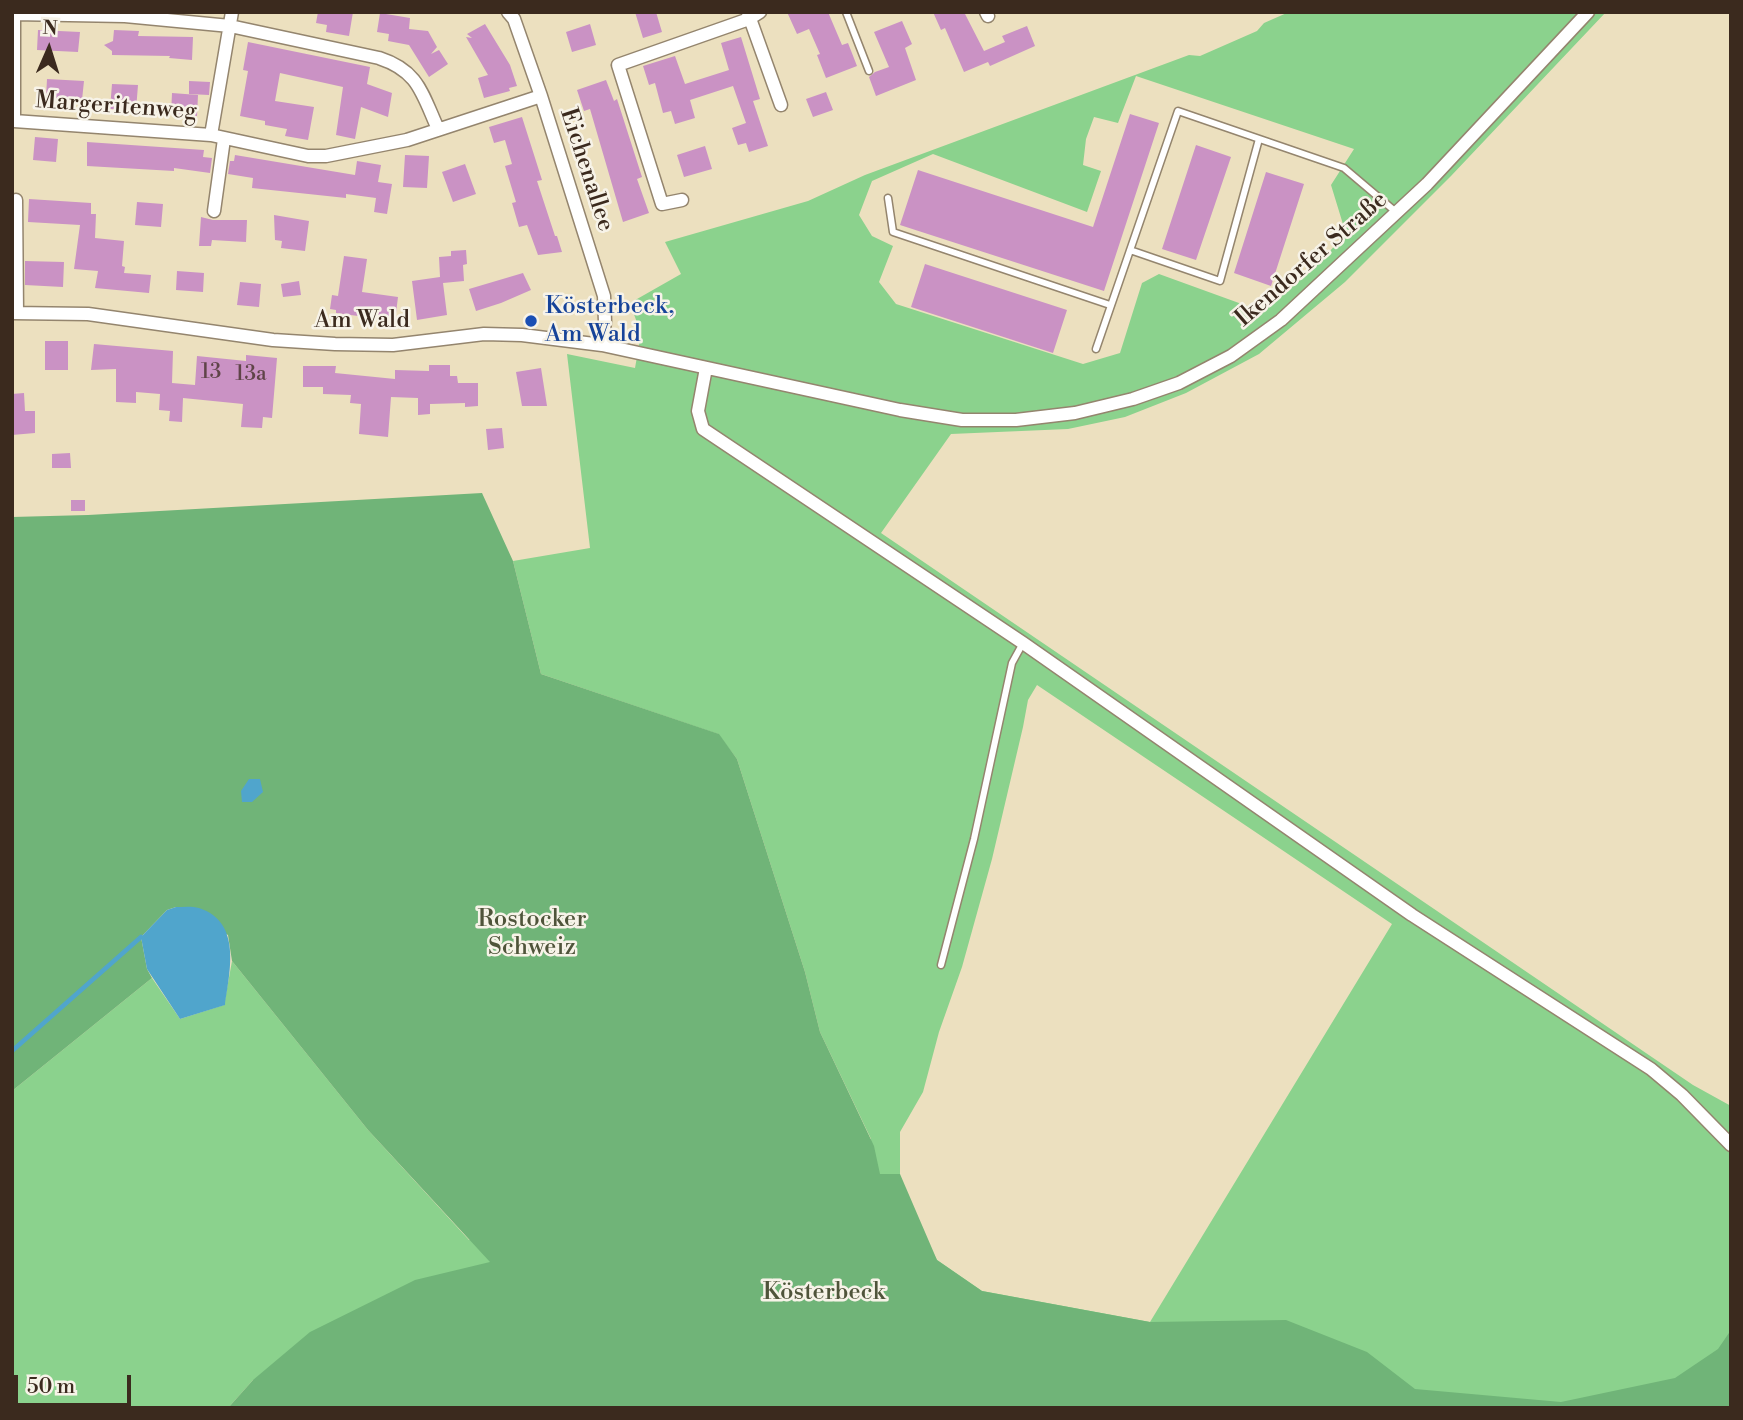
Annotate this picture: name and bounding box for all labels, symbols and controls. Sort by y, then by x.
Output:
north arrow [14,14,84,84]
text: N [42,16,58,40]
street label: Margeritenweg [34,87,198,127]
street label: Eichenallee [553,105,619,235]
street label: Ikendorfer Straße [1230,186,1394,334]
place label: Kösterbeck, Am Wald [545,293,674,349]
street label: Am Wald [314,307,410,335]
marker: Kösterbeck, Am Wald [523,313,539,329]
house number: 13 [201,360,221,386]
house number: 13a [235,362,267,388]
park label: Rostocker Schweiz [477,906,587,962]
park label: Kösterbeck [763,1279,885,1307]
scale bar [18,1360,135,1404]
text: 50 m [27,1374,75,1400]

